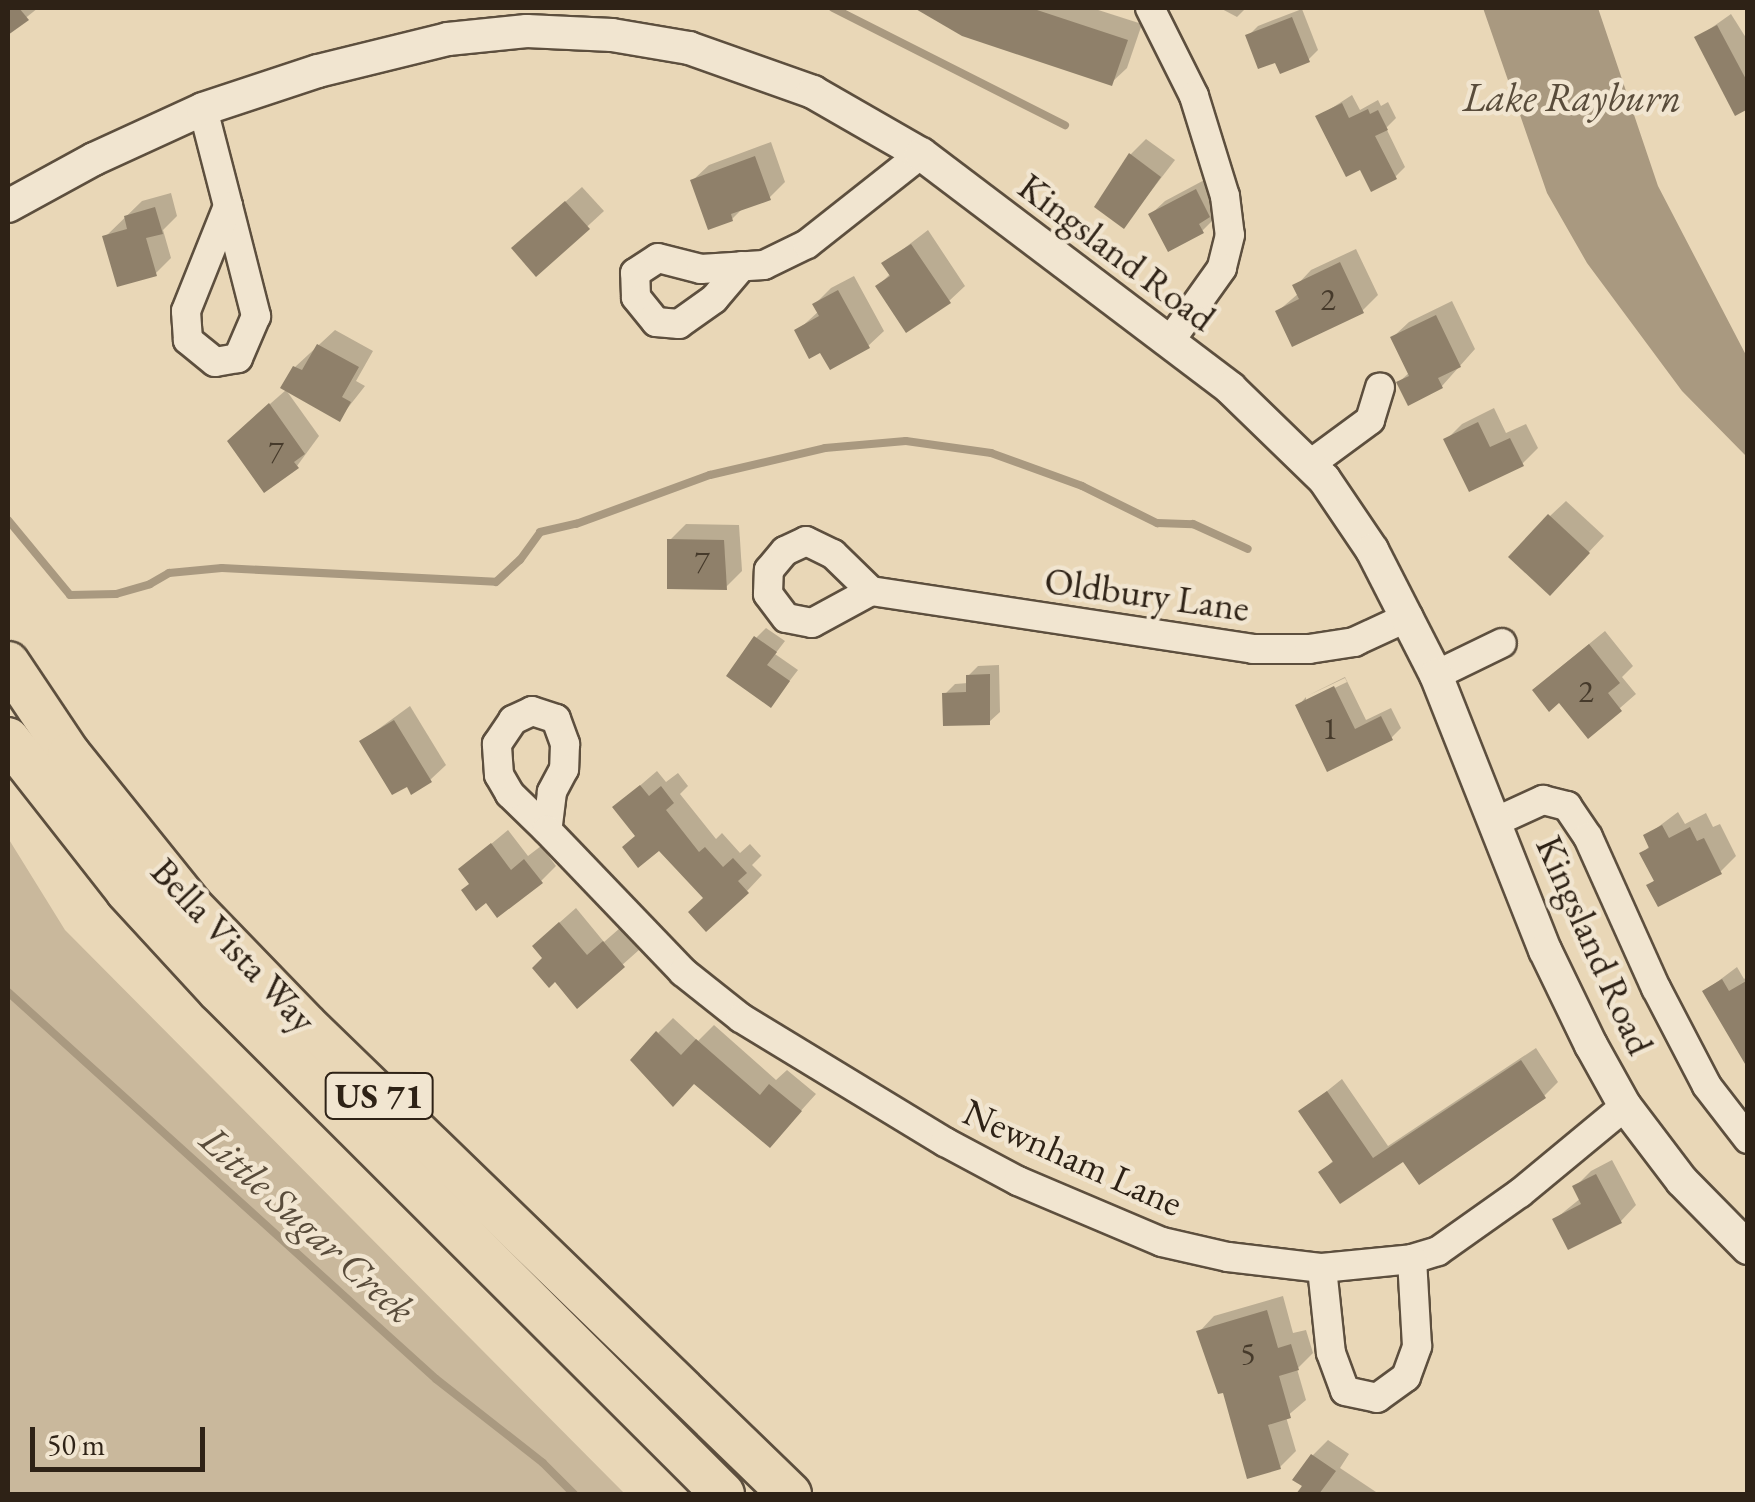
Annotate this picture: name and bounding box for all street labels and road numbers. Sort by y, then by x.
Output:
street label: Kingsland Road [1010,163,1224,341]
street label: Oldbury Lane [1042,557,1252,631]
street label: Kingsland Road [1526,828,1664,1062]
street label: Bella Vista Way [142,848,326,1042]
road number: US 71 [324,1066,434,1126]
street label: Newnham Lane [956,1088,1190,1226]

